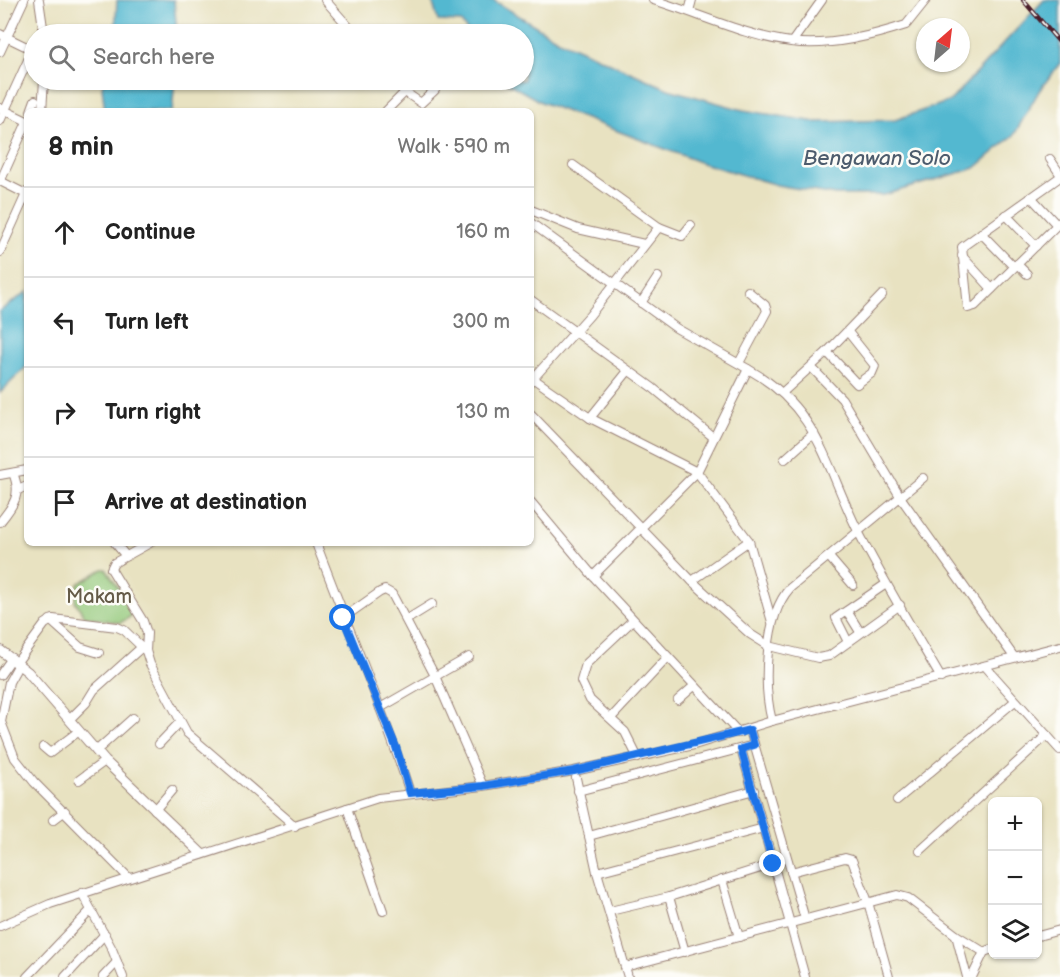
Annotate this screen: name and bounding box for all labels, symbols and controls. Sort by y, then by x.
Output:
north arrow [916,18,970,72]
search box [24,24,534,90]
icon: search [45,41,78,74]
text: Search here [93,44,215,71]
text: 8 min [48,132,114,163]
text: Walk · 590 m [398,135,510,159]
water label: Bengawan Solo [803,146,951,171]
icon: ahead [48,216,81,249]
text: Continue [105,219,195,246]
text: 160 m [456,220,510,244]
icon: left [48,306,81,339]
text: Turn left [105,309,189,336]
text: 300 m [452,310,510,334]
icon: right [48,396,81,429]
text: Turn right [105,399,201,426]
text: 130 m [456,400,510,424]
icon: arrive [48,486,81,519]
text: Arrive at destination [105,489,307,516]
park label: Makam [66,585,132,609]
route start [329,604,355,630]
map controls [988,797,1042,959]
button: + [988,797,1042,851]
route end [759,850,785,876]
button: − [988,851,1042,905]
button: layers [988,905,1042,959]

